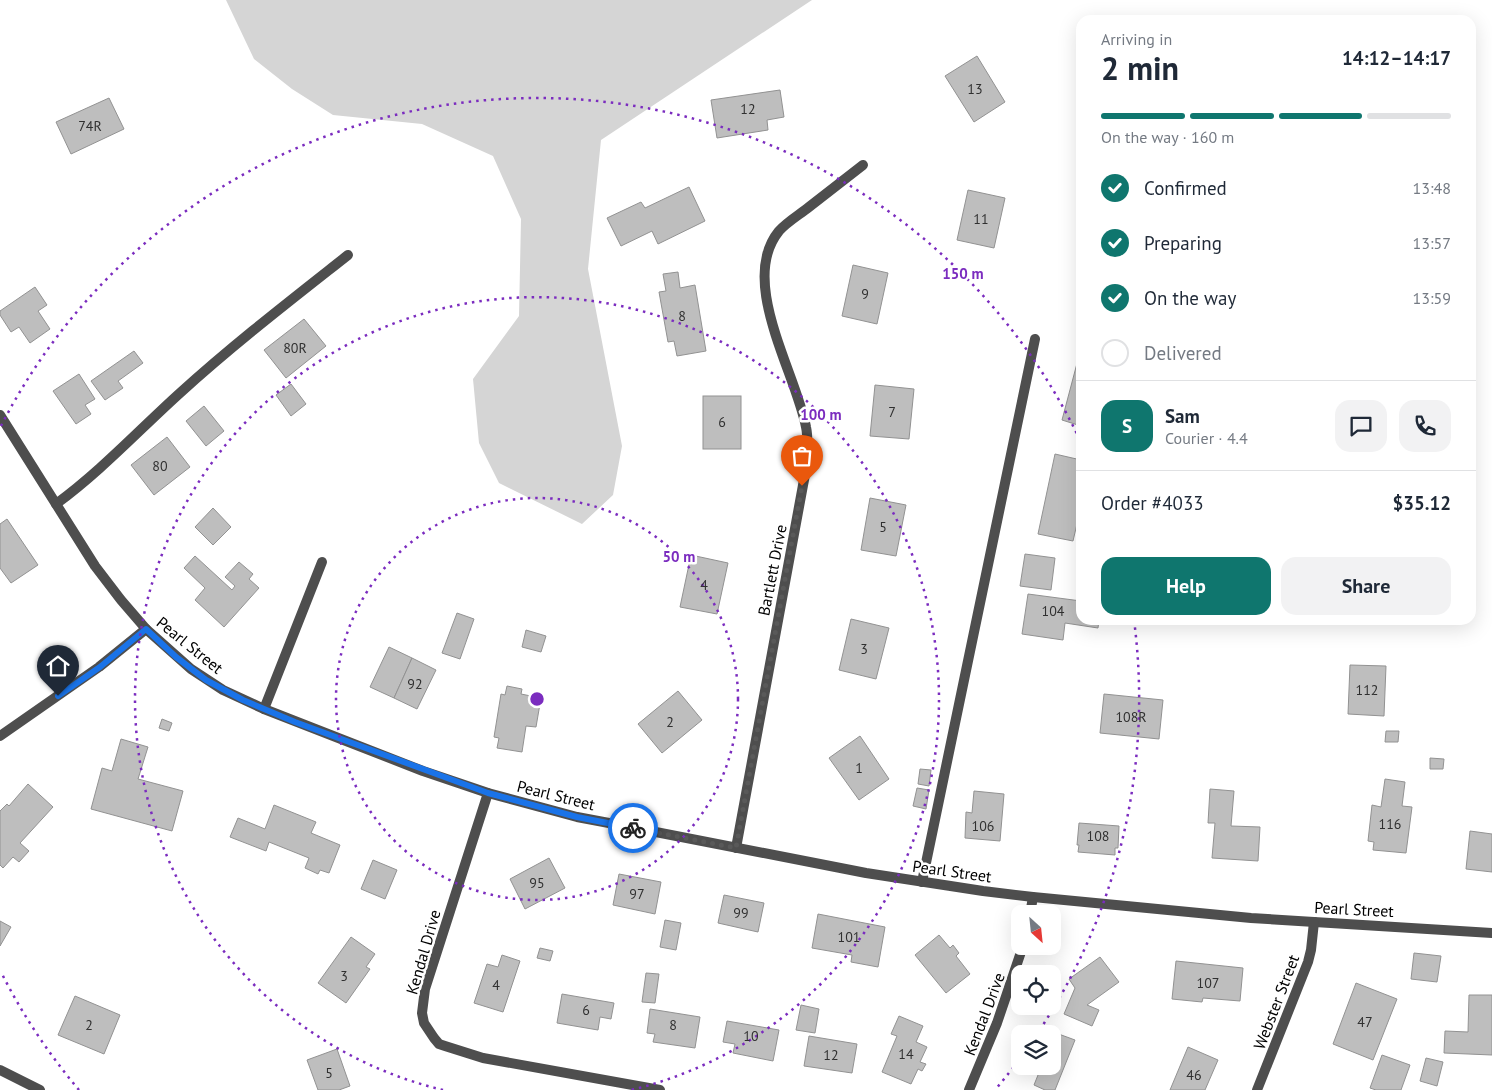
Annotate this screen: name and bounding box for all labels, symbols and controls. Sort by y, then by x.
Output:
text: Arriving in [1101,29,1172,49]
text: 14:12–14:17 [1342,46,1451,70]
text: 2 min [1101,47,1179,89]
house number: 13 [967,80,983,98]
house number: 12 [740,100,756,118]
house number: 74R [78,117,102,135]
text: On the way · 160 m [1101,127,1234,147]
icon: check [1101,174,1129,202]
text: Confirmed [1144,176,1227,200]
text: 13:48 [1413,178,1451,198]
house number: 11 [973,210,989,228]
icon: check [1101,229,1129,257]
text: Preparing [1144,231,1222,255]
text: 13:57 [1413,233,1451,253]
text: 150 m [942,264,984,283]
icon: check [1101,284,1129,312]
house number: 9 [861,285,869,303]
text: On the way [1144,286,1236,310]
text: 13:59 [1413,288,1451,308]
house number: 8 [678,307,686,325]
house number: 80R [283,339,307,357]
text: Delivered [1144,341,1222,365]
button: chat [1335,400,1387,452]
button: phone [1399,400,1451,452]
house number: 7 [888,403,896,421]
text: Sam [1165,404,1200,428]
text: 100 m [800,405,842,424]
house number: 6 [718,413,726,431]
text: S [1122,414,1132,438]
text: Courier · 4.4 [1165,428,1248,448]
pin [781,435,823,486]
icon: bag [788,442,816,470]
house number: 80 [152,457,168,475]
text: Order #4033 [1101,491,1204,515]
text: $35.12 [1392,491,1451,515]
house number: 5 [879,518,887,536]
street label: Bartlett Drive [753,523,791,617]
text: 50 m [663,547,695,566]
button: Help [1101,557,1271,615]
button: Share [1281,557,1451,615]
house number: 4 [700,576,708,594]
house number: 104 [1042,602,1065,620]
street label: Pearl Street [153,612,228,678]
house number: 3 [860,640,868,658]
pin [37,645,79,696]
icon: home [44,652,72,680]
house number: 92 [407,675,423,693]
house number: 112 [1356,681,1378,699]
centre of rings [528,690,546,708]
house number: 108R [1115,708,1147,726]
house number: 2 [666,713,674,731]
house number: 1 [855,759,863,777]
street label: Pearl Street [515,776,598,814]
courier [608,803,658,853]
icon: bike [619,814,647,842]
house number: 116 [1379,815,1401,833]
house number: 106 [972,817,994,835]
house number: 108 [1087,827,1109,845]
street label: Pearl Street [911,856,993,887]
house number: 95 [529,874,545,892]
house number: 97 [629,885,645,903]
street label: Pearl Street [1314,897,1395,921]
house number: 99 [733,904,749,922]
north arrow [1011,905,1061,955]
map controls [1011,905,1061,1075]
street label: Kendal Drive [401,907,445,997]
house number: 101 [838,928,860,946]
street label: Webster Street [1249,951,1303,1052]
button: locate [1011,965,1061,1015]
house number: 3 [340,967,348,985]
street label: Kendal Drive [959,970,1009,1058]
house number: 107 [1197,974,1219,992]
house number: 4 [492,976,500,994]
house number: 6 [582,1001,590,1019]
house number: 47 [1357,1013,1373,1031]
house number: 2 [85,1016,93,1034]
house number: 8 [669,1016,677,1034]
button: layers [1011,1025,1061,1075]
house number: 10 [743,1027,759,1045]
house number: 14 [898,1045,914,1063]
house number: 12 [823,1046,839,1064]
house number: 5 [325,1064,333,1082]
house number: 46 [1186,1066,1202,1084]

